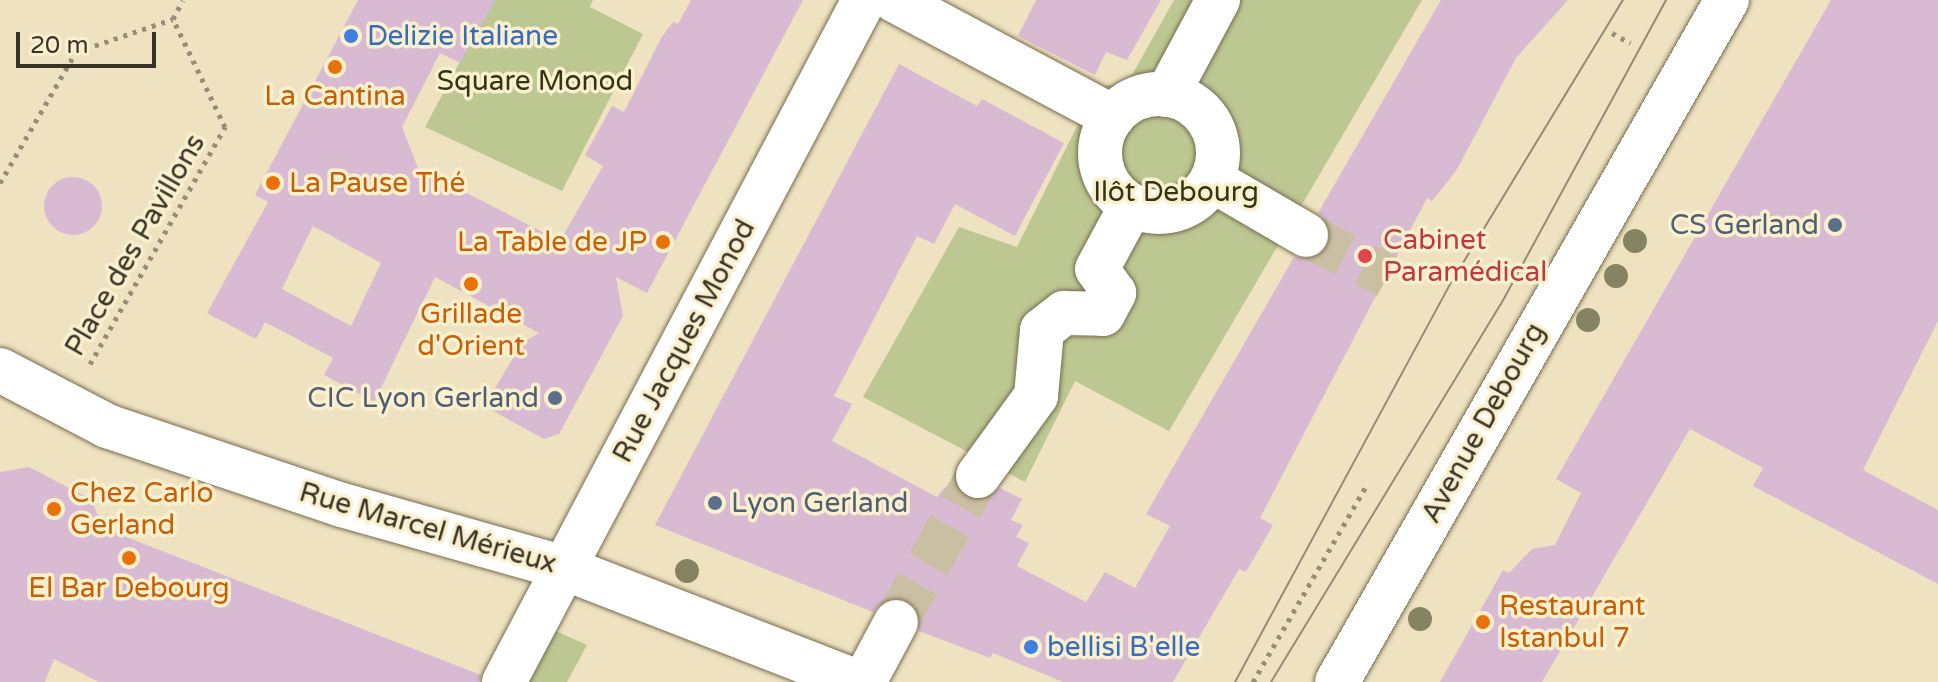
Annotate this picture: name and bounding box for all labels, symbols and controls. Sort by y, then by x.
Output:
scale bar [20,16,160,66]
place label: Delizie Italiane [367,19,558,53]
marker: Delizie Italiane [342,27,360,45]
text: 20 m [30,31,88,60]
marker: La Cantina [326,58,344,76]
park label: Square Monod [437,64,633,98]
place label: La Cantina [264,79,406,113]
street label: Place des Pavillons [58,128,212,362]
place label: La Pause Thé [289,166,465,200]
marker: La Pause Thé [264,174,282,192]
park label: Ilôt Debourg [1093,175,1259,209]
place label: CS Gerland [1670,208,1819,242]
street label: Rue Jacques Monod [606,214,762,468]
marker: CS Gerland [1826,216,1844,234]
place label: Cabinet Paramédical [1383,223,1547,289]
place label: La Table de JP [457,225,647,259]
marker: La Table de JP [654,233,672,251]
marker: Cabinet Paramédical [1354,245,1376,267]
marker: Grillade d'Orient [462,275,480,293]
place label: Grillade d'Orient [417,297,525,363]
street label: Avenue Debourg [1414,317,1552,529]
place label: CIC Lyon Gerland [307,381,539,415]
marker: CIC Lyon Gerland [546,389,564,407]
street label: Rue Marcel Mérieux [296,475,560,581]
place label: Chez Carlo Gerland [70,476,213,542]
place label: Lyon Gerland [731,486,909,520]
marker: Lyon Gerland [706,494,724,512]
marker: Chez Carlo Gerland [45,500,63,518]
marker: El Bar Debourg [120,549,138,567]
place label: El Bar Debourg [28,571,230,605]
place label: Restaurant Istanbul 7 [1499,589,1645,655]
marker: Restaurant Istanbul 7 [1474,613,1492,631]
place label: bellisi B'elle [1047,630,1200,664]
marker: bellisi B'elle [1022,638,1040,656]

